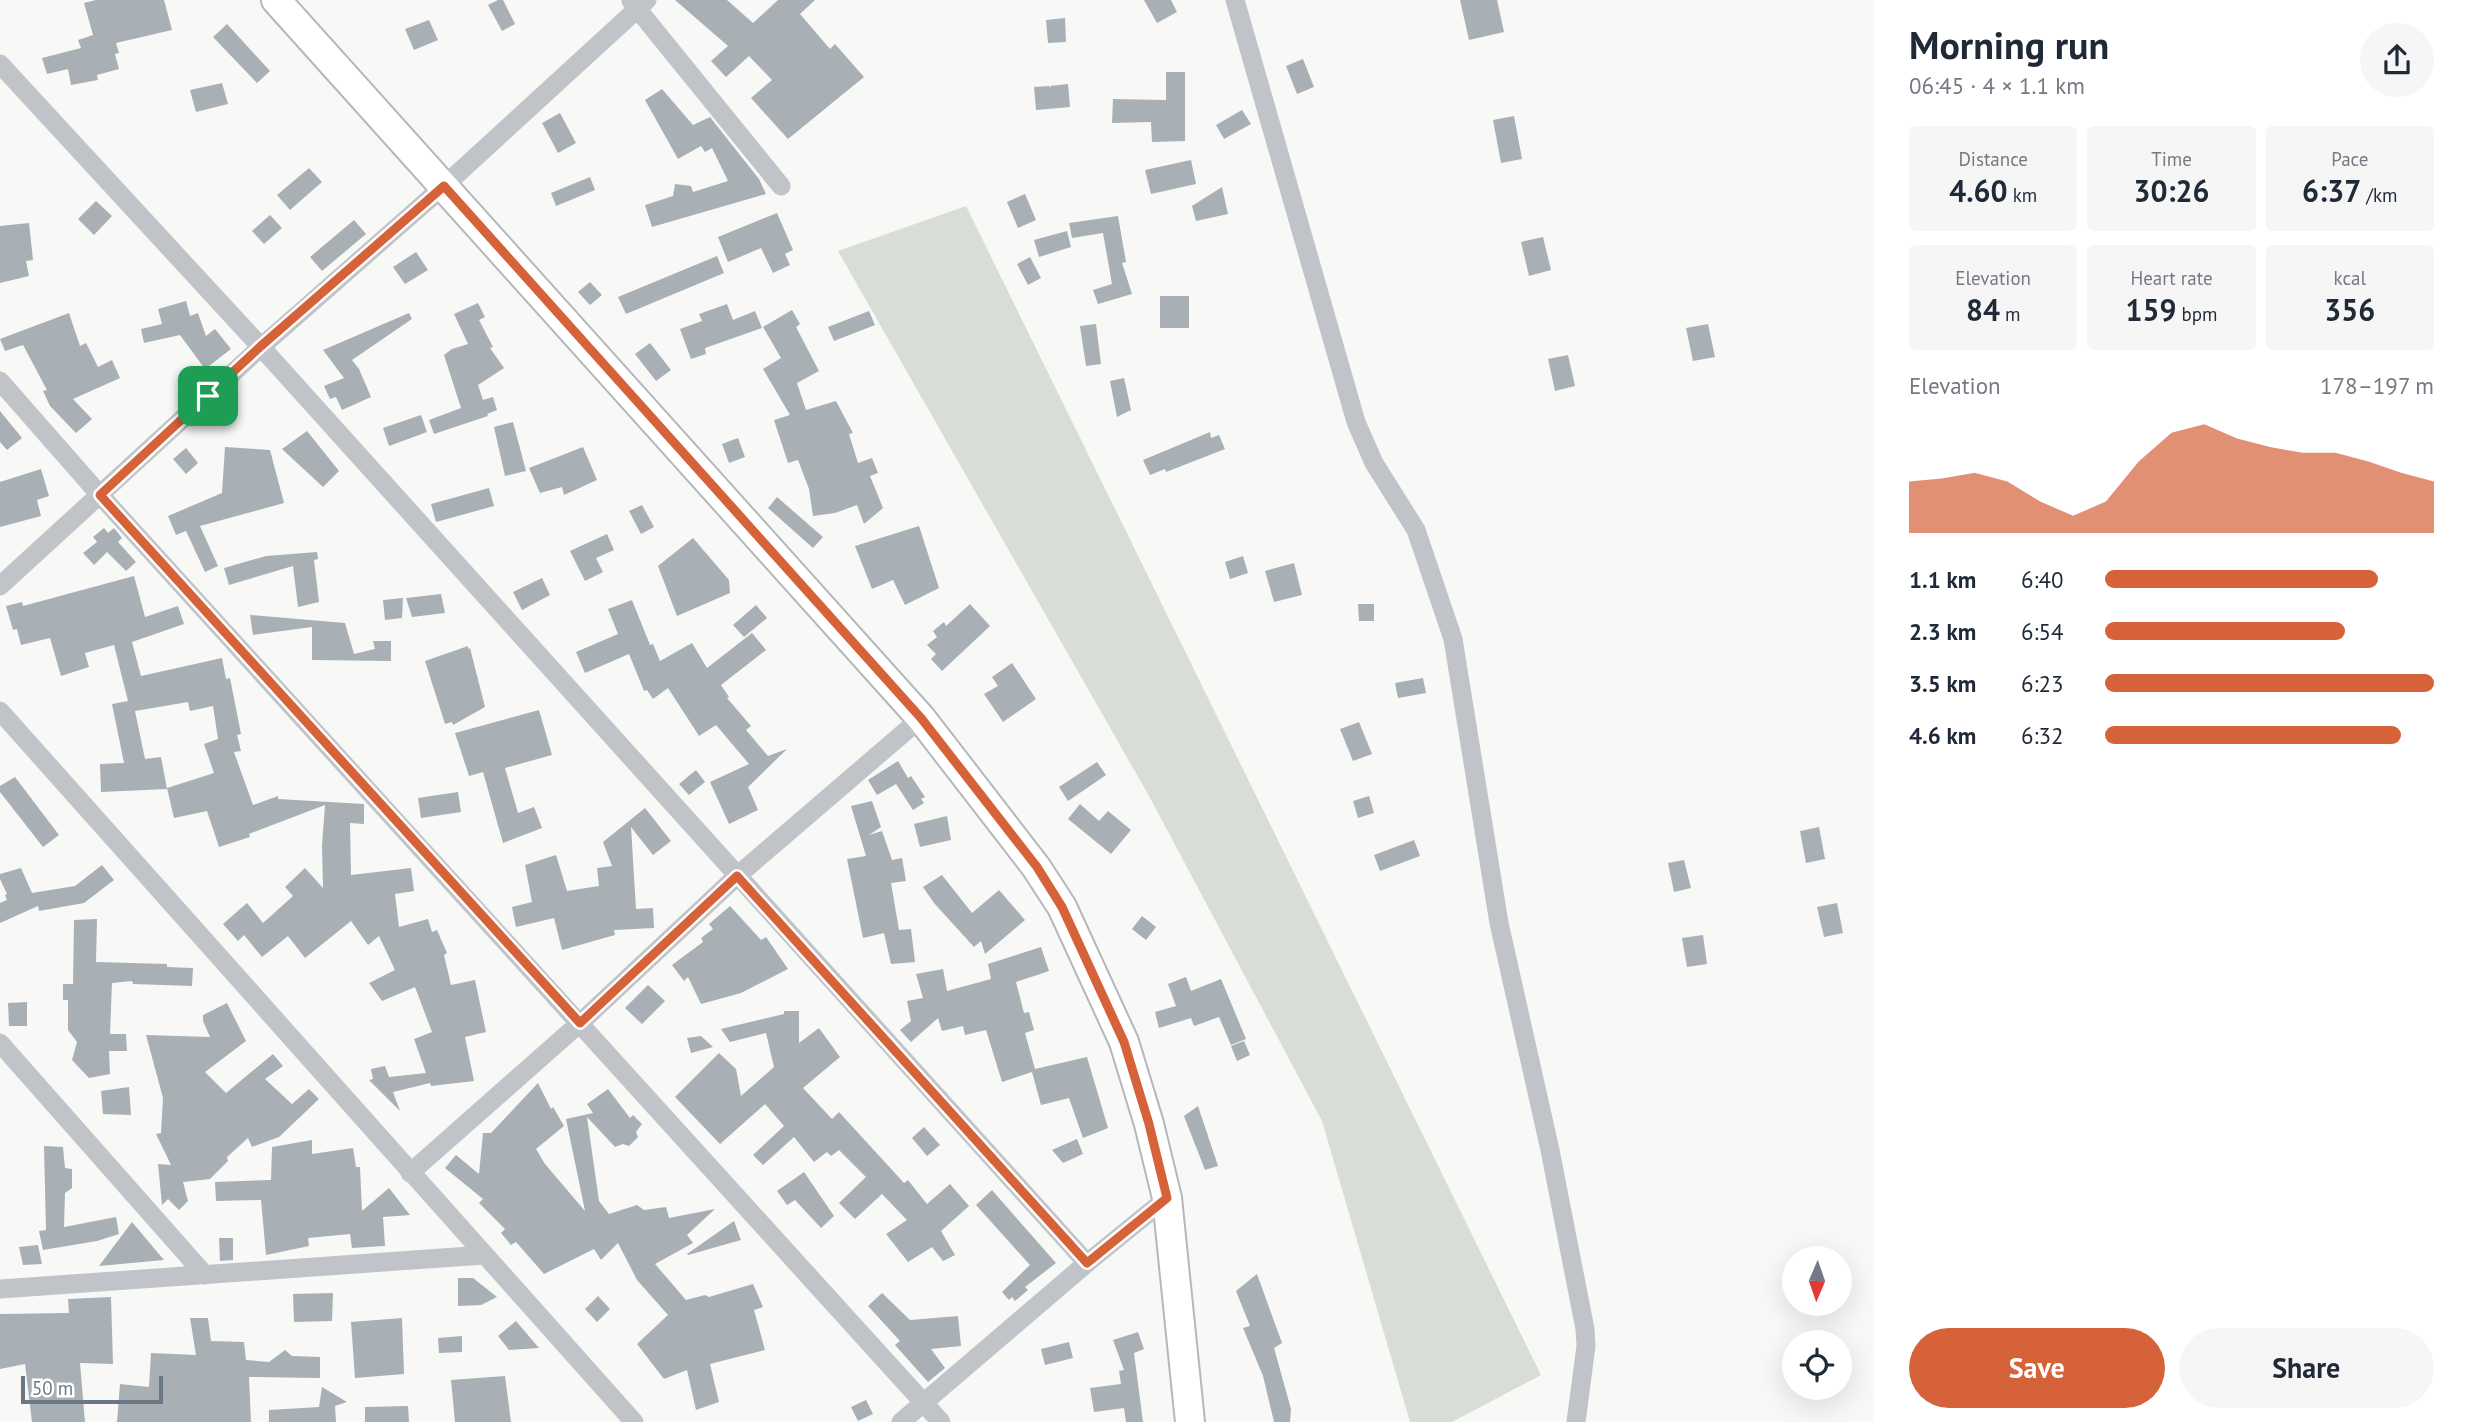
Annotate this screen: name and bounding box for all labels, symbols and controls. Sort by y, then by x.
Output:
text: Morning run [1909,20,2109,69]
button: share [2360,23,2434,97]
text: 06:45 · 4 × 1.1 km [1909,71,2085,100]
text: Distance [1958,147,2028,171]
text: Time [2151,147,2192,171]
text: Pace [2331,147,2368,171]
text: 4.60 [1949,171,2008,210]
text: 30:26 [2133,171,2210,210]
text: 6:37 [2302,171,2361,210]
text: km [2008,183,2037,207]
text: /km [2361,183,2398,207]
text: Elevation [1955,266,2031,290]
text: Heart rate [2130,266,2213,290]
text: kcal [2334,266,2366,290]
text: 84 [1966,290,2000,329]
text: 159 [2125,290,2176,329]
text: 356 [2324,290,2375,329]
text: m [2000,302,2020,326]
text: bpm [2176,302,2218,326]
pin [178,366,238,426]
text: Elevation [1909,371,2001,400]
text: 178–197 m [2320,371,2434,400]
icon: arrive [189,377,227,415]
text: 1.1 km [1909,565,1976,594]
text: 6:40 [2021,565,2064,594]
text: 2.3 km [1909,617,1976,646]
text: 6:54 [2021,617,2064,646]
text: 3.5 km [1909,669,1976,698]
text: 6:23 [2021,669,2064,698]
text: 4.6 km [1909,721,1976,750]
text: 6:32 [2021,721,2064,750]
north arrow [1782,1246,1852,1316]
map controls [1782,1246,1852,1400]
button: Save [1909,1328,2165,1408]
button: Share [2179,1328,2434,1408]
button: locate [1782,1330,1852,1400]
scale bar [21,1373,163,1405]
text: 50 m [32,1376,73,1400]

